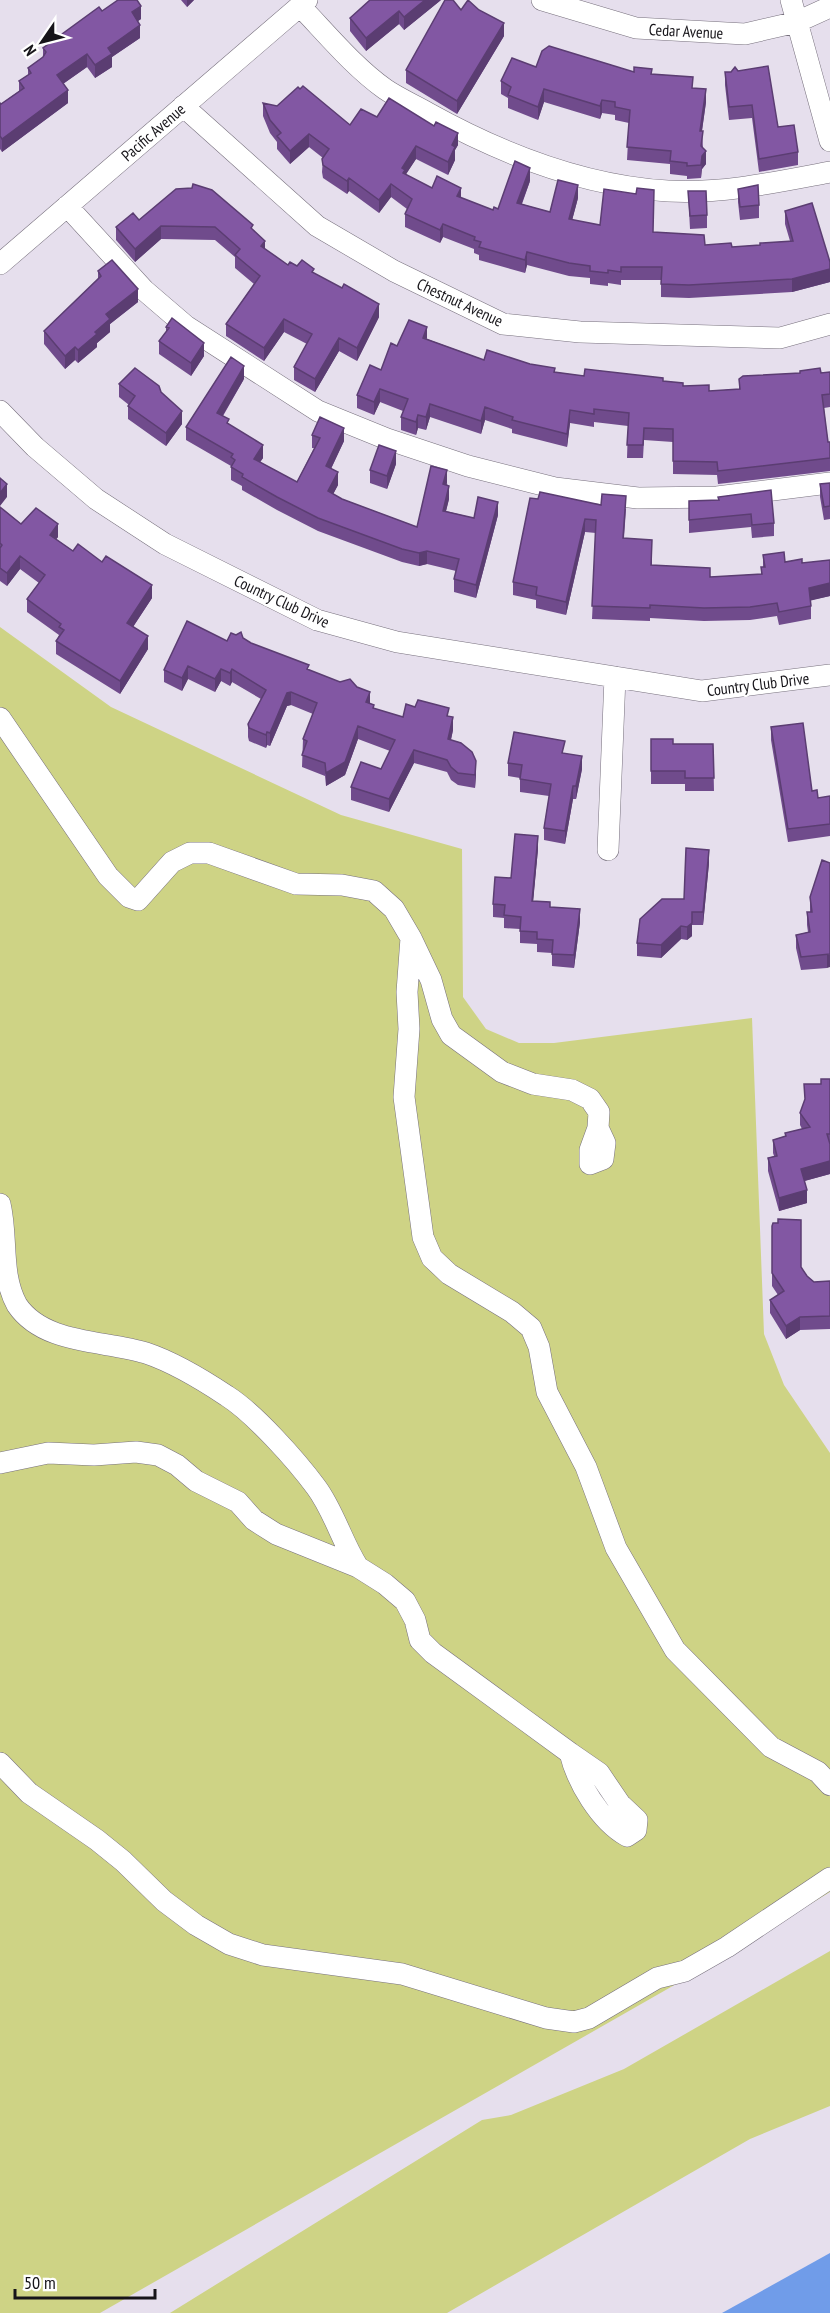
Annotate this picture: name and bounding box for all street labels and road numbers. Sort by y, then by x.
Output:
street label: Cedar Avenue [648,19,724,43]
street label: Pacific Avenue [117,99,189,165]
street label: Chestnut Avenue [414,273,506,331]
street label: Country Club Drive [231,570,333,632]
street label: Country Club Drive [706,668,810,700]

